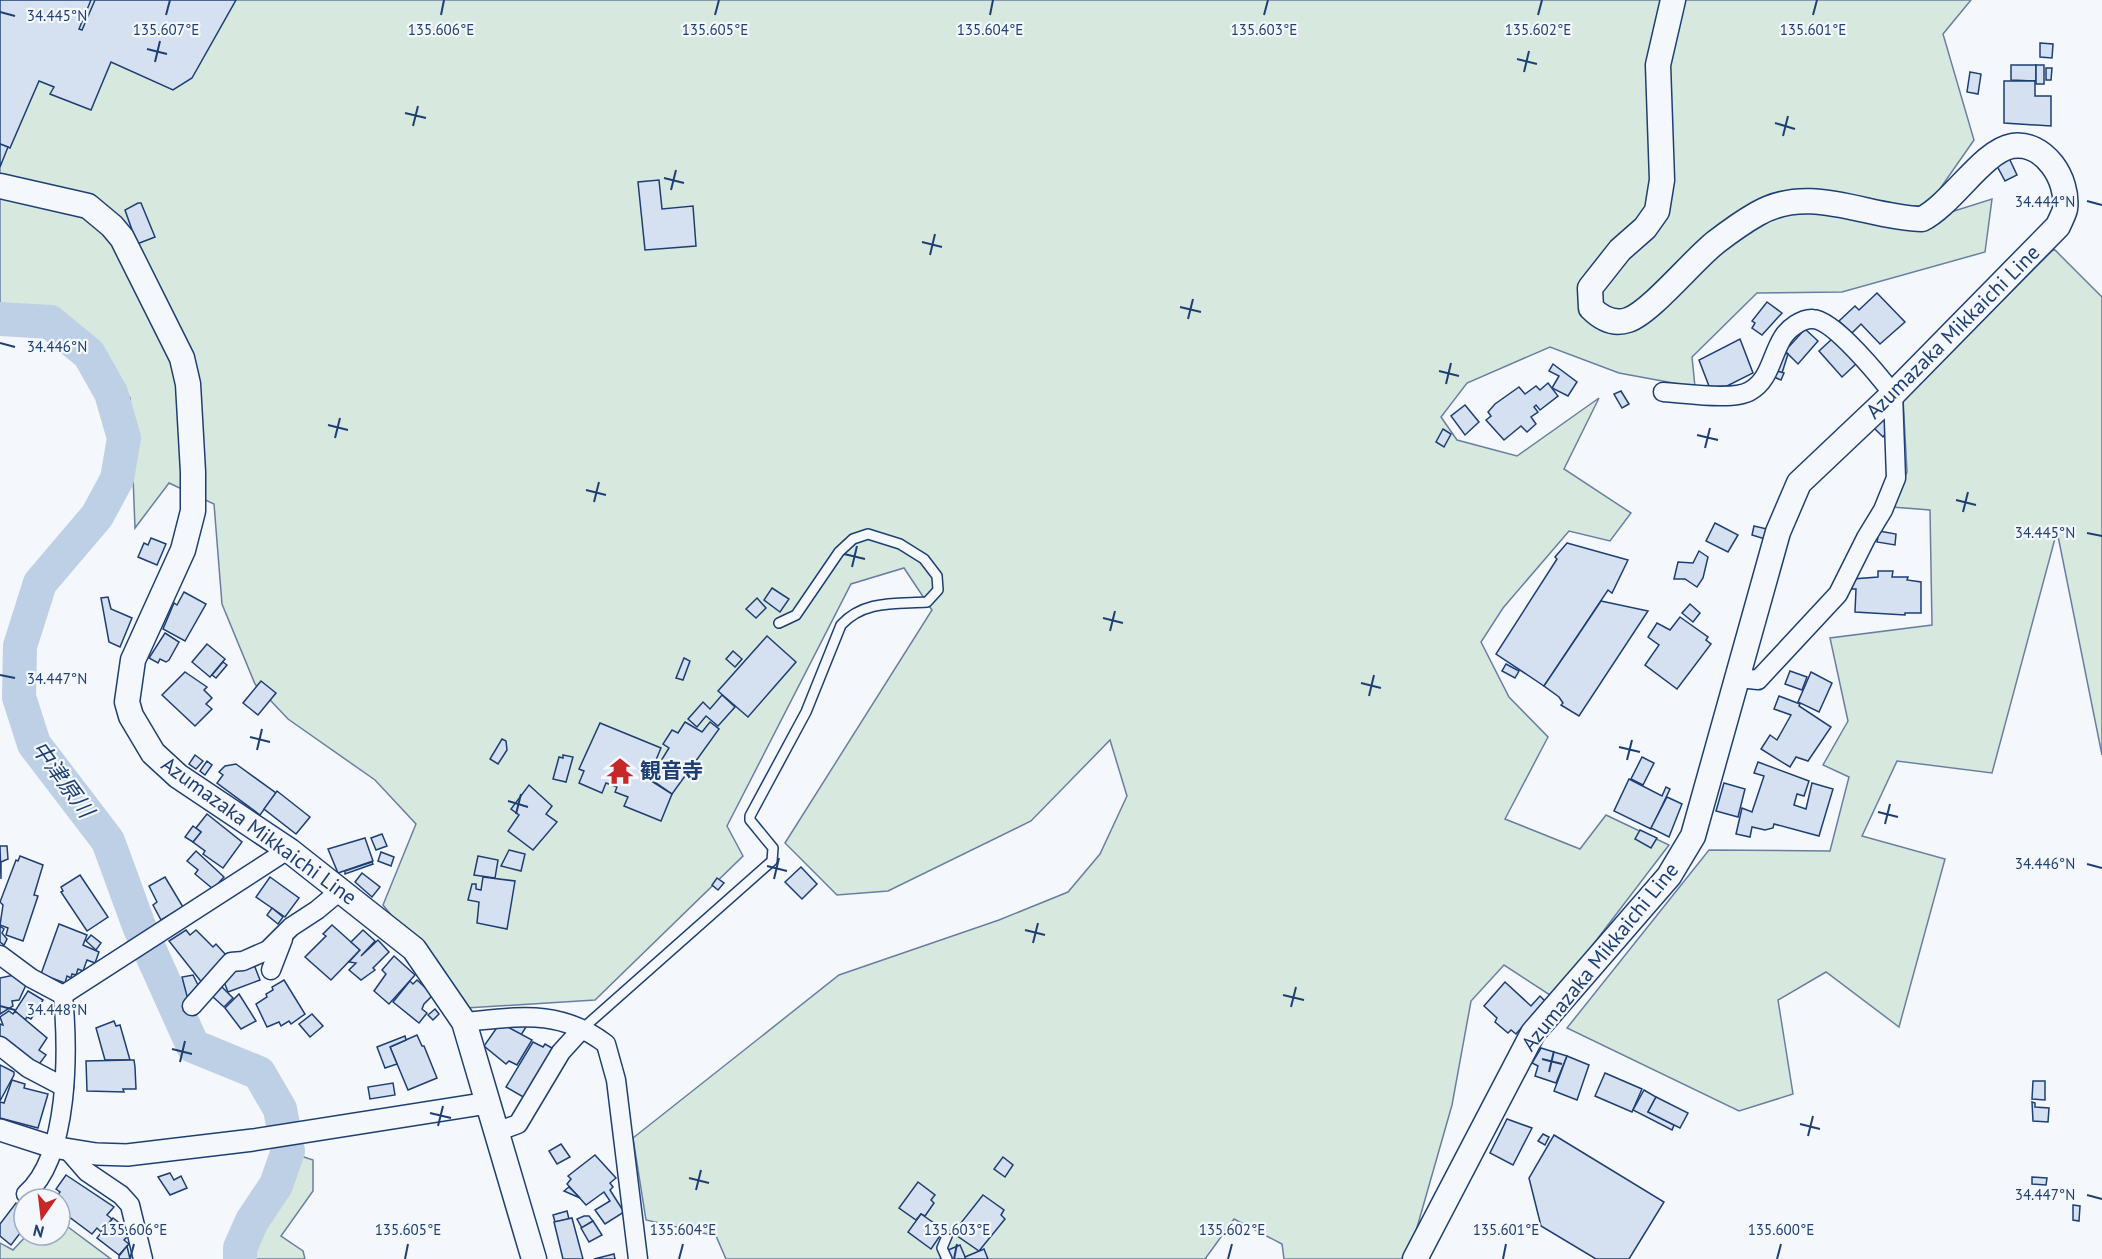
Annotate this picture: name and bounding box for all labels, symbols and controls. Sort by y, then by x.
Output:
text: 34.445°N [27,6,87,25]
text: 135.607°E [133,20,199,39]
text: 135.606°E [408,20,474,39]
text: 135.605°E [682,20,748,39]
text: 135.604°E [957,20,1023,39]
text: 135.603°E [1231,20,1297,39]
text: 135.602°E [1505,20,1571,39]
text: 135.601°E [1780,20,1846,39]
text: 34.444°N [2015,192,2075,211]
street label: Azumazaka Mikkaichi Line [1860,239,2045,424]
text: 34.446°N [27,337,87,356]
text: 34.445°N [2015,523,2075,542]
text: 34.447°N [27,669,87,688]
water label: 中津原川 [26,735,101,824]
street label: Azumazaka Mikkaichi Line [156,751,362,911]
temple icon: 観音寺 [605,756,635,786]
place label: 観音寺 [640,757,703,784]
text: 34.446°N [2015,854,2075,873]
street label: Azumazaka Mikkaichi Line [1515,857,1684,1057]
text: 34.448°N [27,1000,87,1019]
text: 34.447°N [2015,1185,2075,1204]
north arrow [12,1187,72,1247]
text: 135.606°E [101,1220,167,1239]
text: 135.605°E [375,1220,441,1239]
text: 135.604°E [650,1220,716,1239]
text: 135.603°E [924,1220,990,1239]
text: 135.602°E [1199,1220,1265,1239]
text: 135.601°E [1473,1220,1539,1239]
text: 135.600°E [1748,1220,1814,1239]
text: N [31,1221,46,1243]

